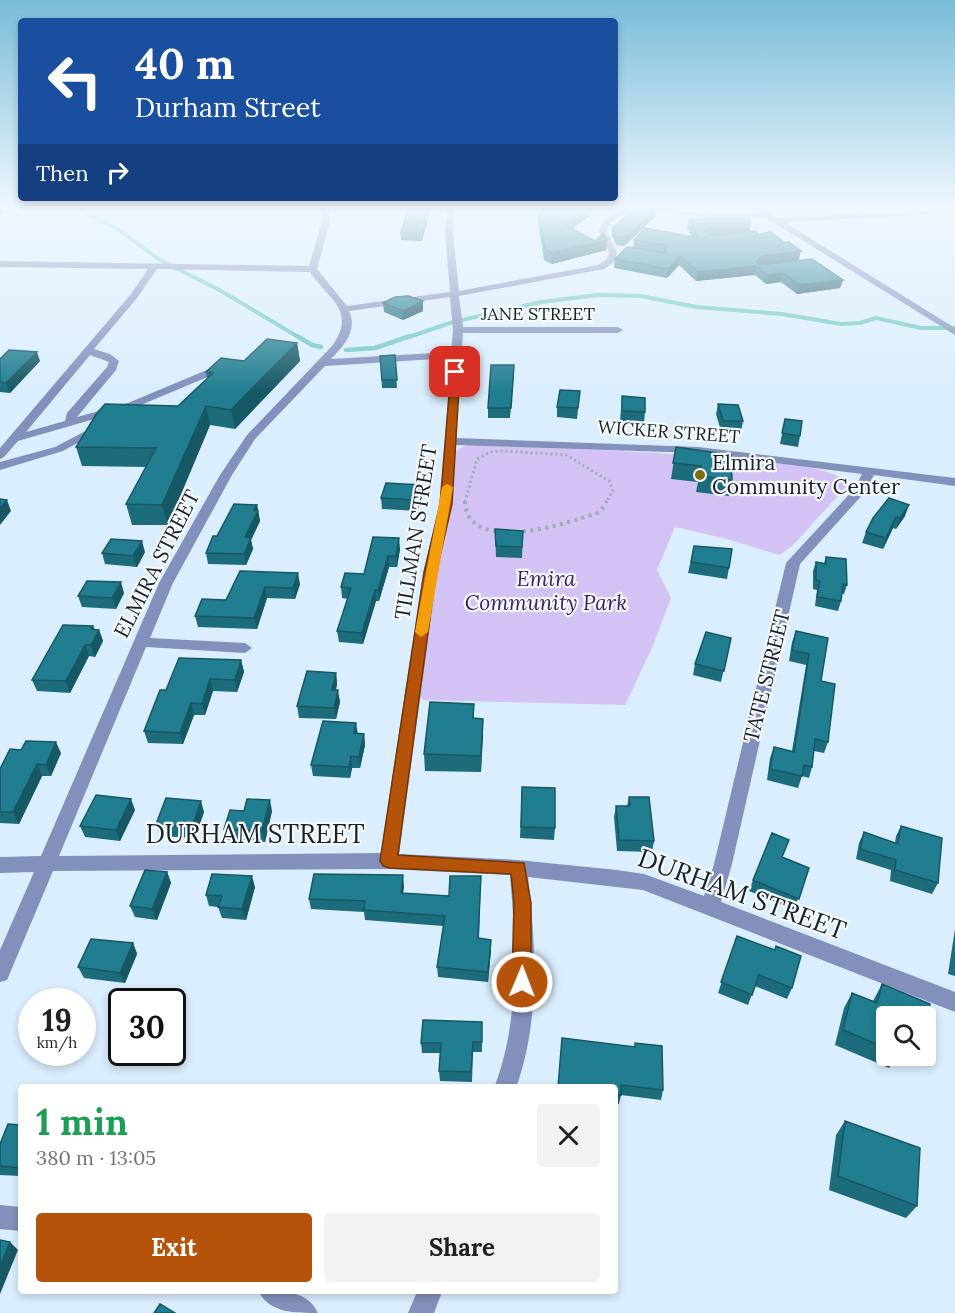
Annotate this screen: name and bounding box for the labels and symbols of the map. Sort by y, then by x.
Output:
street label: JANE STREET [480,302,595,325]
pin [429,346,480,397]
street label: WICKER STREET [597,415,742,448]
street label: TILLMAN STREET [388,442,443,621]
place label: Elmira Community Center [712,449,900,500]
marker: Elmira Community Center [693,468,707,482]
street label: ELMIRA STREET [108,485,205,642]
park label: Emira Community Park [465,565,627,616]
street label: TATE STREET [737,607,796,745]
street label: DURHAM STREET [145,817,365,850]
street label: DURHAM STREET [634,841,851,947]
position arrow [490,950,554,1014]
speed limit sign: 30 [108,988,186,1066]

